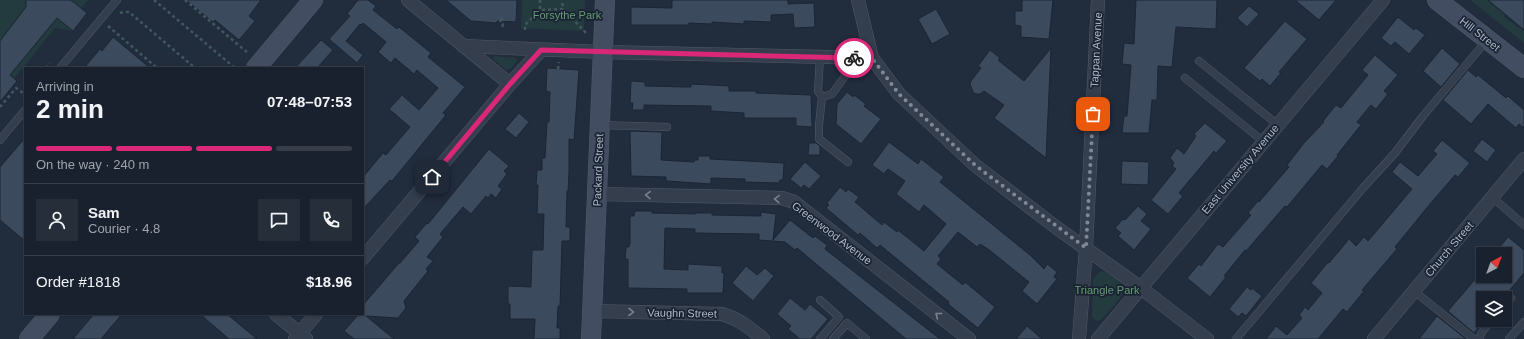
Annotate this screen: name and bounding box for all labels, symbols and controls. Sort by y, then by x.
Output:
park label: Forsythe Park [533,9,602,21]
street label: Tappan Avenue [1088,12,1104,88]
street label: Hill Street [1458,15,1502,53]
courier [834,38,874,78]
icon: bike [843,47,865,69]
text: Arriving in [36,79,94,94]
text: 07:48–07:53 [267,93,352,110]
text: 2 min [36,94,104,124]
pin [1076,97,1110,131]
icon: bag [1082,103,1104,125]
street label: East University Avenue [1199,122,1281,216]
street label: Packard Street [591,133,605,207]
text: On the way · 240 m [36,157,149,172]
pin [415,160,449,194]
icon: home [421,166,443,188]
one-way arrow [645,191,651,199]
one-way arrow [774,194,781,203]
button: person [36,199,78,241]
button: chat [258,199,300,241]
button: phone [310,199,352,241]
street label: Greenwood Avenue [790,199,874,267]
text: Sam [88,204,120,221]
street label: Church Street [1423,219,1475,279]
text: Courier · 4.8 [88,221,160,236]
north arrow [1476,247,1512,283]
map controls [1476,247,1512,327]
text: Order #1818 [36,273,120,290]
text: $18.96 [306,273,352,290]
park label: Triangle Park [1074,284,1140,296]
button: layers [1476,291,1512,327]
street label: Vaughn Street [647,306,717,320]
one-way arrow [628,308,634,316]
one-way arrow [936,313,943,320]

